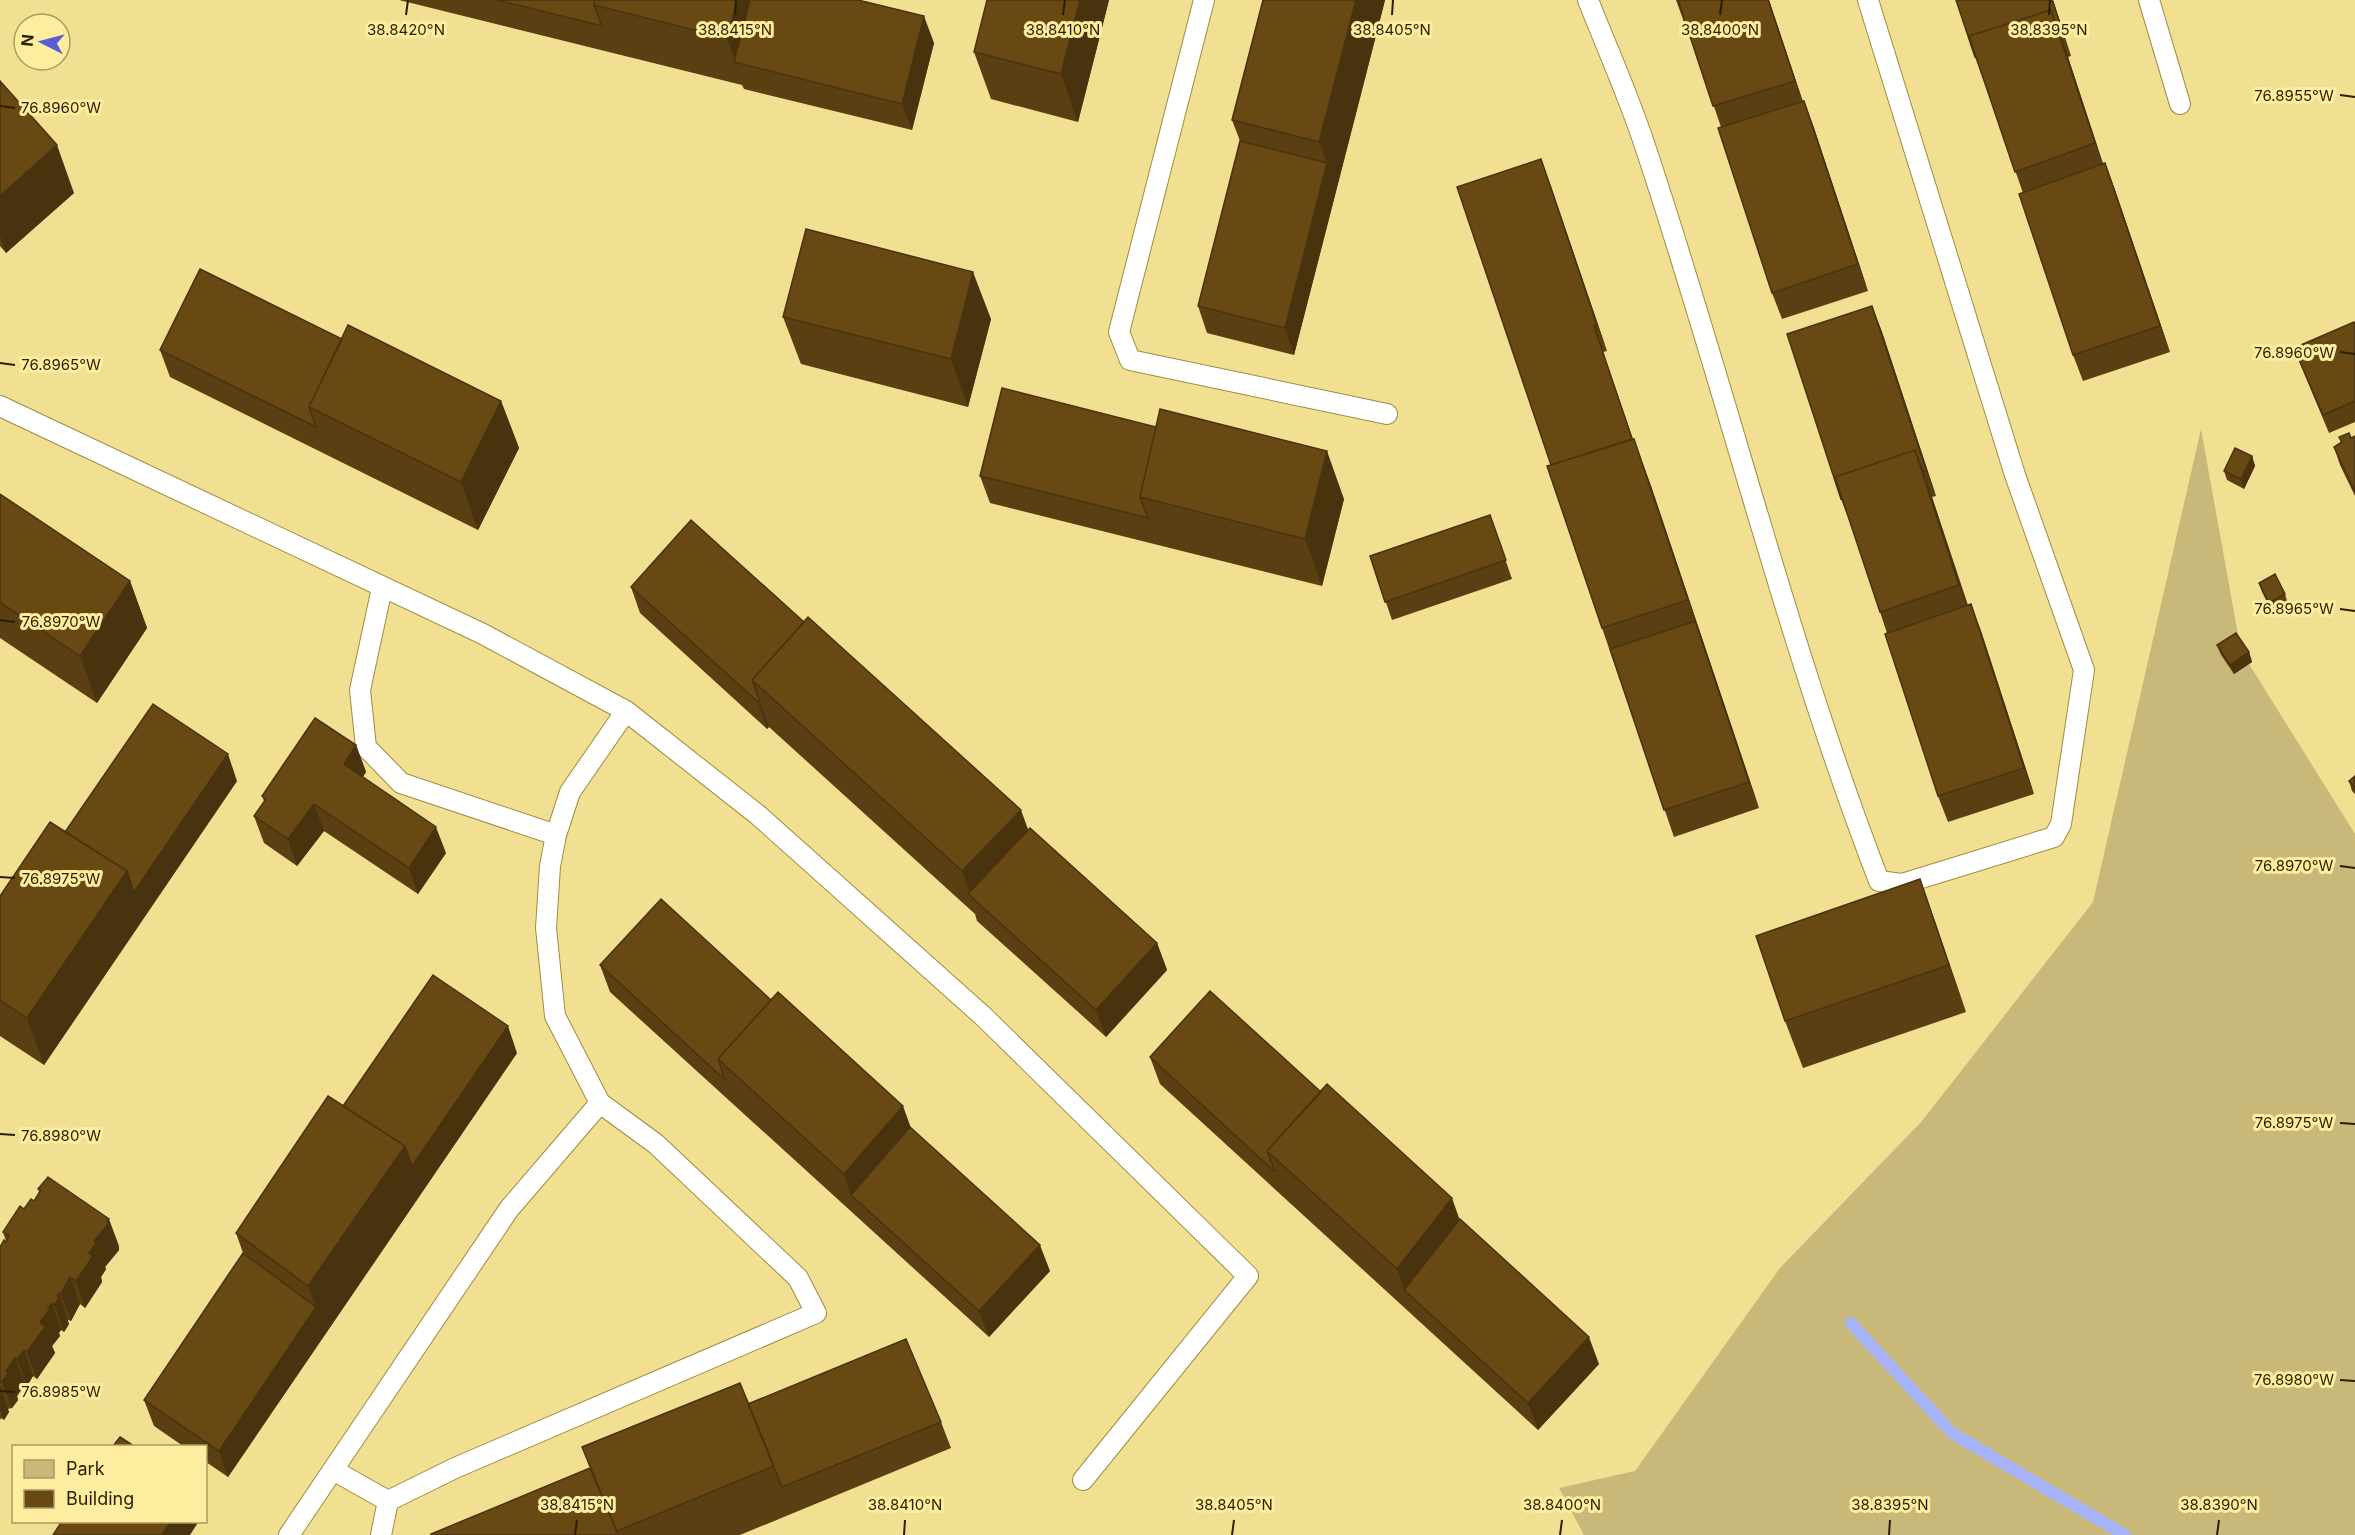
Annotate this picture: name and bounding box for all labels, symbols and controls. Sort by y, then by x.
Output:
north arrow [12,12,72,72]
text: 38.8420°N [367,20,445,39]
text: 38.8415°N [698,20,772,39]
text: 38.8410°N [1026,20,1100,39]
text: 38.8405°N [1353,20,1431,39]
text: 38.8400°N [1681,20,1759,39]
text: 38.8395°N [2010,20,2088,39]
text: N [16,33,38,48]
text: 76.8955°W [2254,86,2334,105]
text: 76.8960°W [21,98,101,117]
text: 76.8960°W [2254,343,2334,362]
text: 76.8965°W [21,355,101,374]
text: 76.8965°W [2254,599,2334,618]
text: 76.8970°W [22,612,101,631]
text: 76.8970°W [2255,856,2334,875]
text: 76.8975°W [22,869,100,888]
text: 76.8975°W [2255,1113,2333,1132]
text: 76.8980°W [21,1126,101,1145]
text: 76.8980°W [2254,1370,2334,1389]
text: 76.8985°W [21,1382,101,1401]
legend [12,1445,207,1523]
text: Park [66,1458,105,1479]
text: Building [66,1488,134,1509]
text: 38.8415°N [540,1495,614,1514]
text: 38.8410°N [868,1495,942,1514]
text: 38.8405°N [1195,1495,1273,1514]
text: 38.8400°N [1523,1495,1601,1514]
text: 38.8395°N [1851,1495,1929,1514]
text: 38.8390°N [2180,1495,2258,1514]

